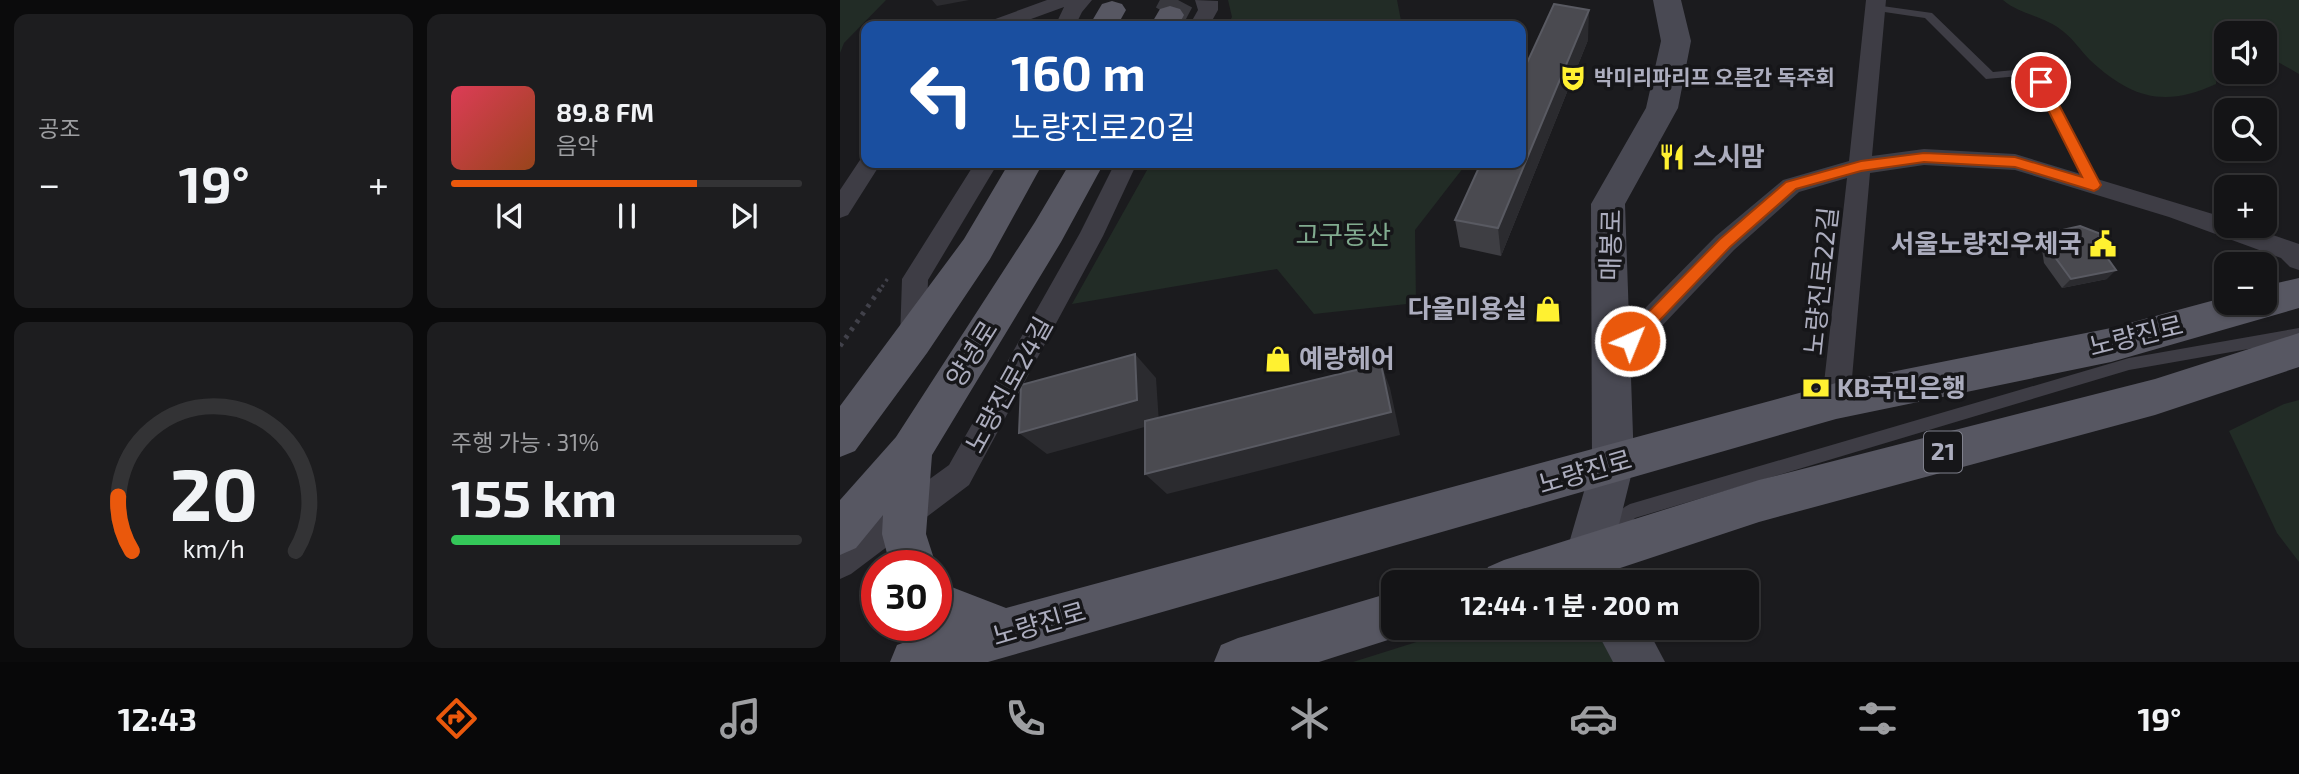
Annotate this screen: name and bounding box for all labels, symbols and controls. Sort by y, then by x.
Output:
map controls [2214,21,2277,315]
button: sound [2214,21,2277,84]
text: 160 m [1011,42,1146,101]
icon: left [896,49,987,140]
pin [2011,52,2071,112]
theatre icon: 박미리파리프 오른간 독주회 [1558,63,1588,93]
icon: arrive [2022,63,2060,101]
place label: 박미리파리프 오른간 독주회 [1594,64,1835,89]
text: 89.8 FM [556,96,654,127]
button: search [2214,98,2277,161]
text: 노량진로20길 [1011,107,1195,145]
text: 공조 [38,114,80,142]
text: 음악 [556,131,598,159]
place label: 스시맘 [1693,140,1765,171]
restaurant icon: 스시맘 [1657,142,1687,172]
text: 19° [179,151,250,213]
text: − [38,160,60,206]
text: + [368,160,389,206]
button: + [2214,175,2277,238]
icon: previous [491,197,529,235]
icon: pause [608,197,646,235]
icon: next [725,197,763,235]
street label: 노량진로22길 [1796,205,1843,356]
street label: 매봉로 [1593,209,1626,281]
park label: 고구동산 [1295,218,1391,249]
place label: 서울노량진우체국 [1891,227,2082,258]
public building icon: 서울노량진우체국 [2088,229,2118,259]
button: − [2214,252,2277,315]
place label: 다올미용실 [1407,292,1527,323]
shop icon: 다올미용실 [1533,294,1563,324]
position arrow [1593,304,1667,378]
street label: 노량진로 [2085,308,2186,361]
street label: 노량진로24길 [958,311,1058,457]
street label: 양녕로 [939,315,1003,392]
place label: 예랑헤어 [1299,342,1395,373]
shop icon: 예랑헤어 [1263,344,1293,374]
place label: KB국민은행 [1837,371,1966,402]
bank icon: KB국민은행 [1801,373,1831,403]
text: 주행 가능 · 31% [451,428,599,456]
road number: 21 [1924,432,1962,472]
street label: 노량진로 [1534,442,1635,499]
text: 20 [169,448,258,536]
text: 155 km [451,465,617,527]
text: km/h [182,533,245,563]
speed limit sign: 30 [861,550,952,641]
text: 12:44 · 1 분 · 200 m [1461,589,1679,620]
street label: 노량진로 [988,594,1089,651]
icon: directions [432,694,481,743]
icon: music [716,694,765,743]
icon: phone [1001,694,1050,743]
icon: climate [1285,694,1334,743]
icon: car [1569,694,1618,743]
icon: filters [1853,694,1902,743]
text: 12:43 [118,699,197,737]
text: 19° [2138,699,2181,737]

